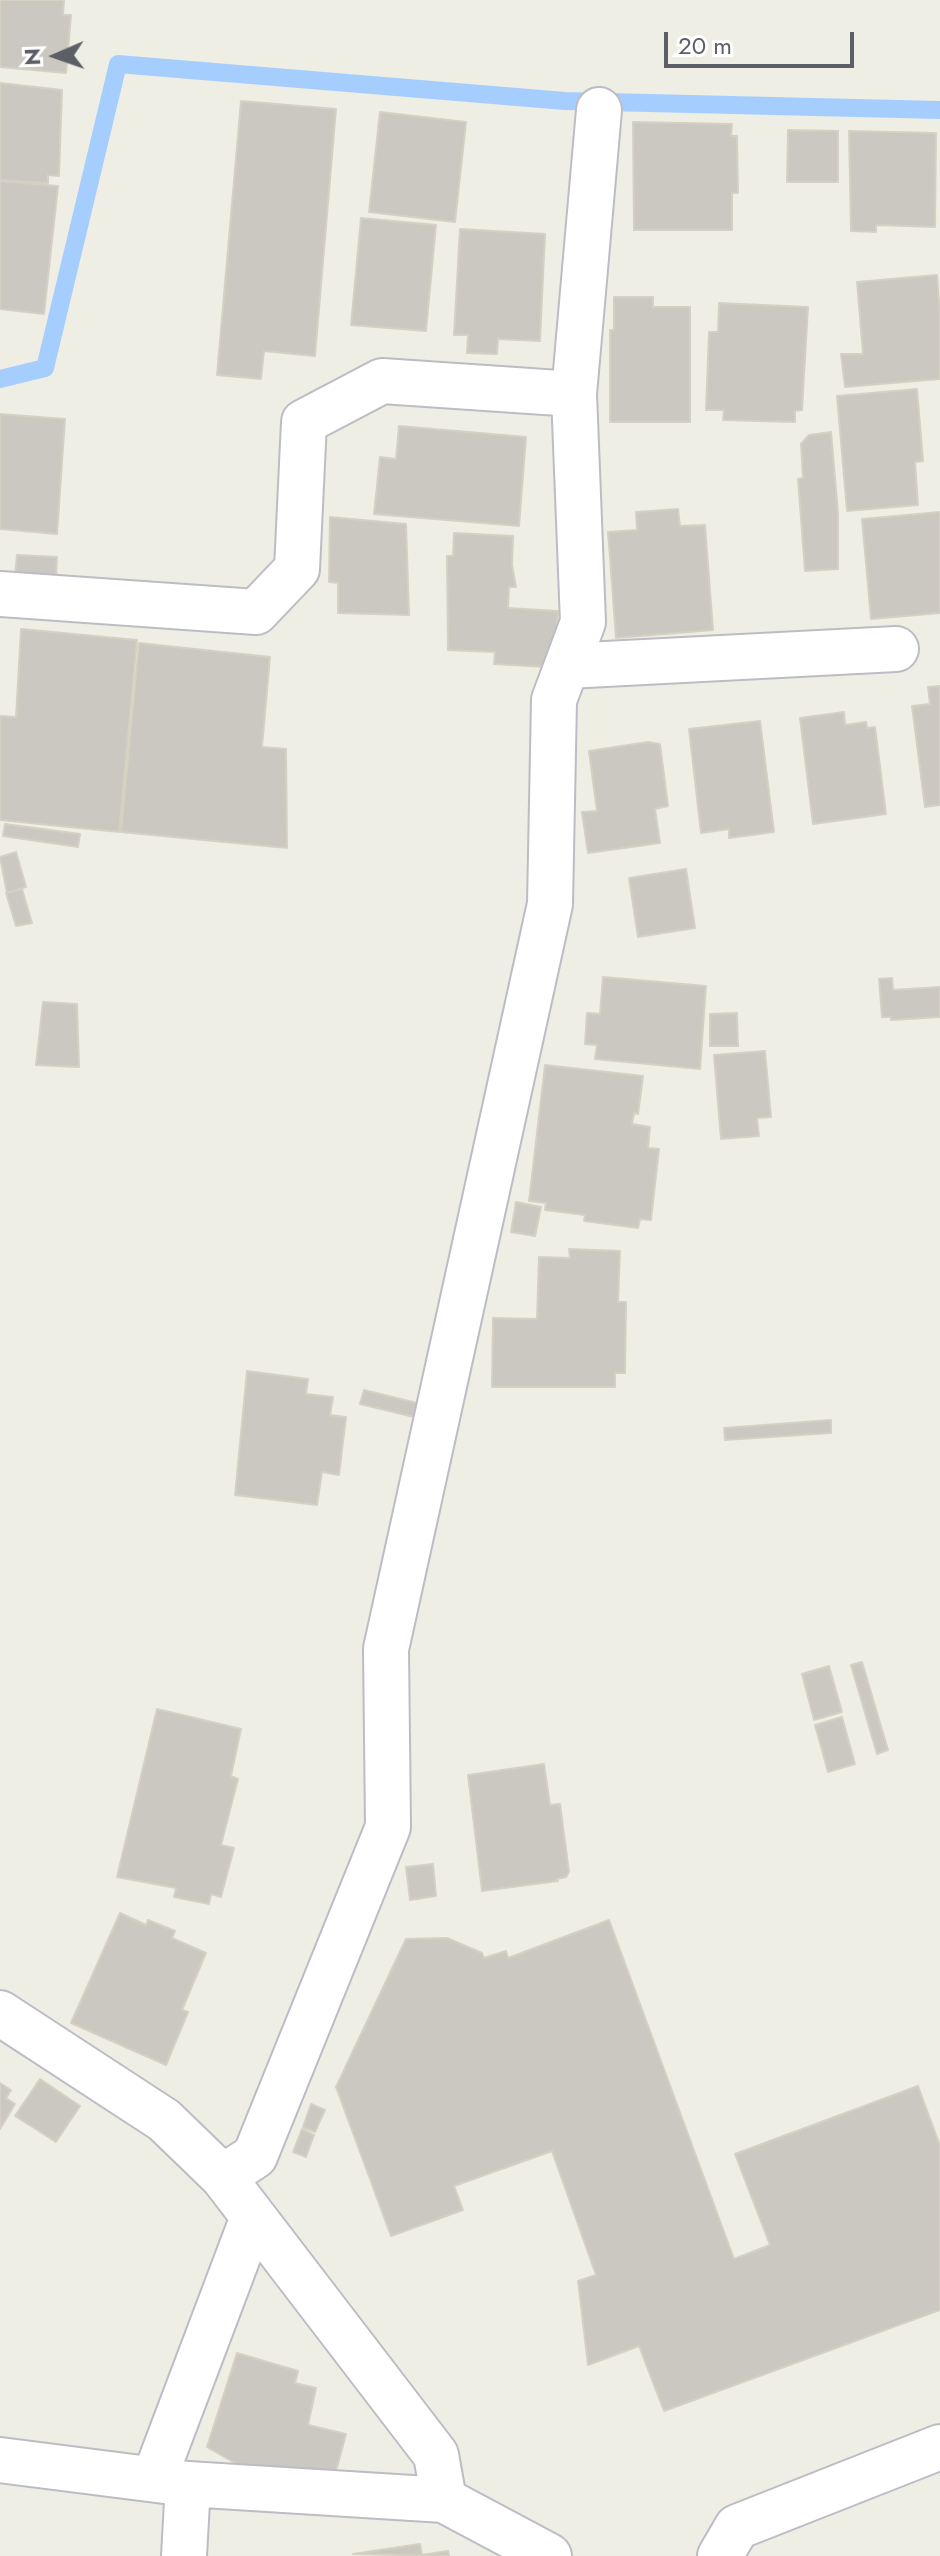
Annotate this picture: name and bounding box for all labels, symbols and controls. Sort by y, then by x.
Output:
north arrow [16,16,96,96]
scale bar [668,16,858,66]
text: 20 m [678,28,732,63]
text: N [16,48,48,66]

